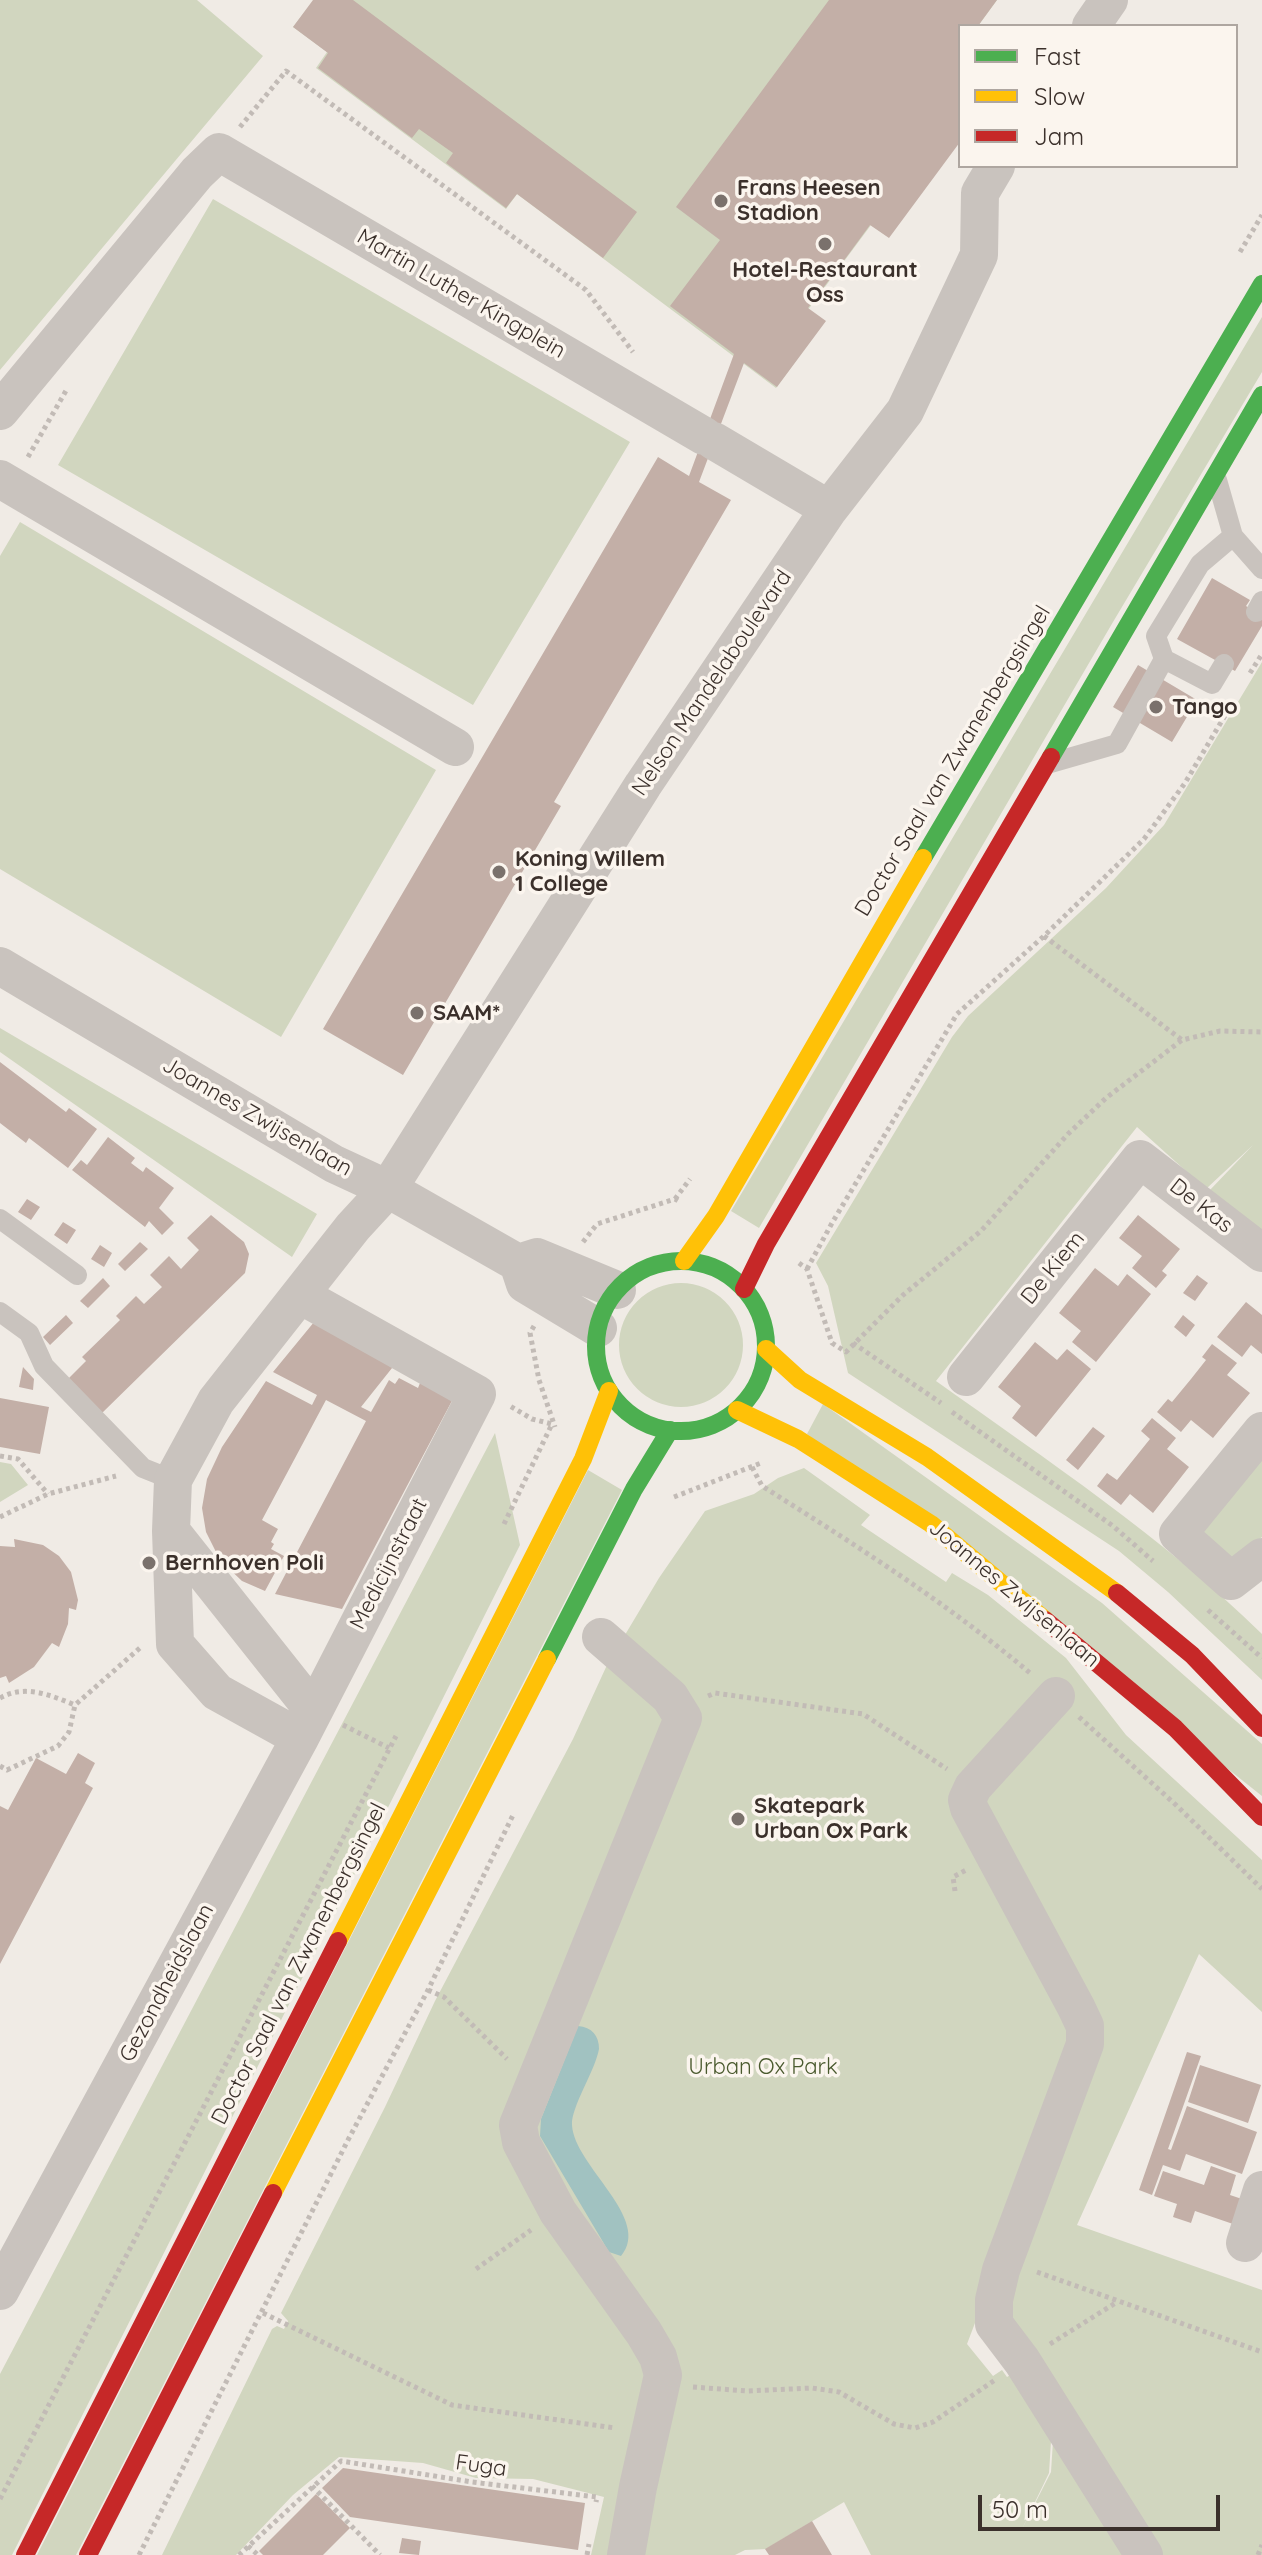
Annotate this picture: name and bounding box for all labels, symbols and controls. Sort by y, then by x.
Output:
legend [958,24,1238,168]
text: Fast [1034,41,1081,71]
text: Slow [1034,81,1085,111]
text: Jam [1034,121,1084,151]
place label: Frans Heesen Stadion [737,175,881,226]
marker: Frans Heesen Stadion [712,192,730,210]
street label: Martin Luther Kingplein [352,224,570,364]
marker: Hotel-Restaurant Oss [816,235,834,253]
place label: Hotel-Restaurant Oss [732,257,918,308]
street label: Nelson Mandelaboulevard [626,565,798,801]
street label: Doctor Saal van Zwanenbergsingel [850,601,1056,921]
place label: Tango [1172,694,1238,720]
marker: Tango [1147,698,1165,716]
place label: Koning Willem 1 College [515,846,665,898]
marker: Koning Willem 1 College [490,863,508,881]
place label: SAAM* [433,1000,500,1026]
marker: SAAM* [408,1004,426,1022]
street label: Joannes Zwijsenlaan [157,1052,357,1182]
street label: De Kas [1164,1173,1238,1239]
street label: De Kiem [1016,1226,1090,1310]
street label: Medicijnstraat [345,1494,433,1634]
street label: Joannes Zwijsenlaan [923,1515,1105,1673]
place label: Bernhoven Poli [165,1550,324,1576]
marker: Bernhoven Poli [140,1554,158,1572]
place label: Skatepark Urban Ox Park [754,1793,908,1844]
street label: Doctor Saal van Zwanenbergsingel [206,1799,392,2129]
marker: Skatepark Urban Ox Park [729,1810,747,1828]
street label: Gezondheidslaan [114,1899,220,2067]
park label: Urban Ox Park [688,2054,838,2080]
street label: Fuga [454,2449,508,2483]
scale bar [982,2479,1224,2529]
text: 50 m [992,2494,1048,2524]

